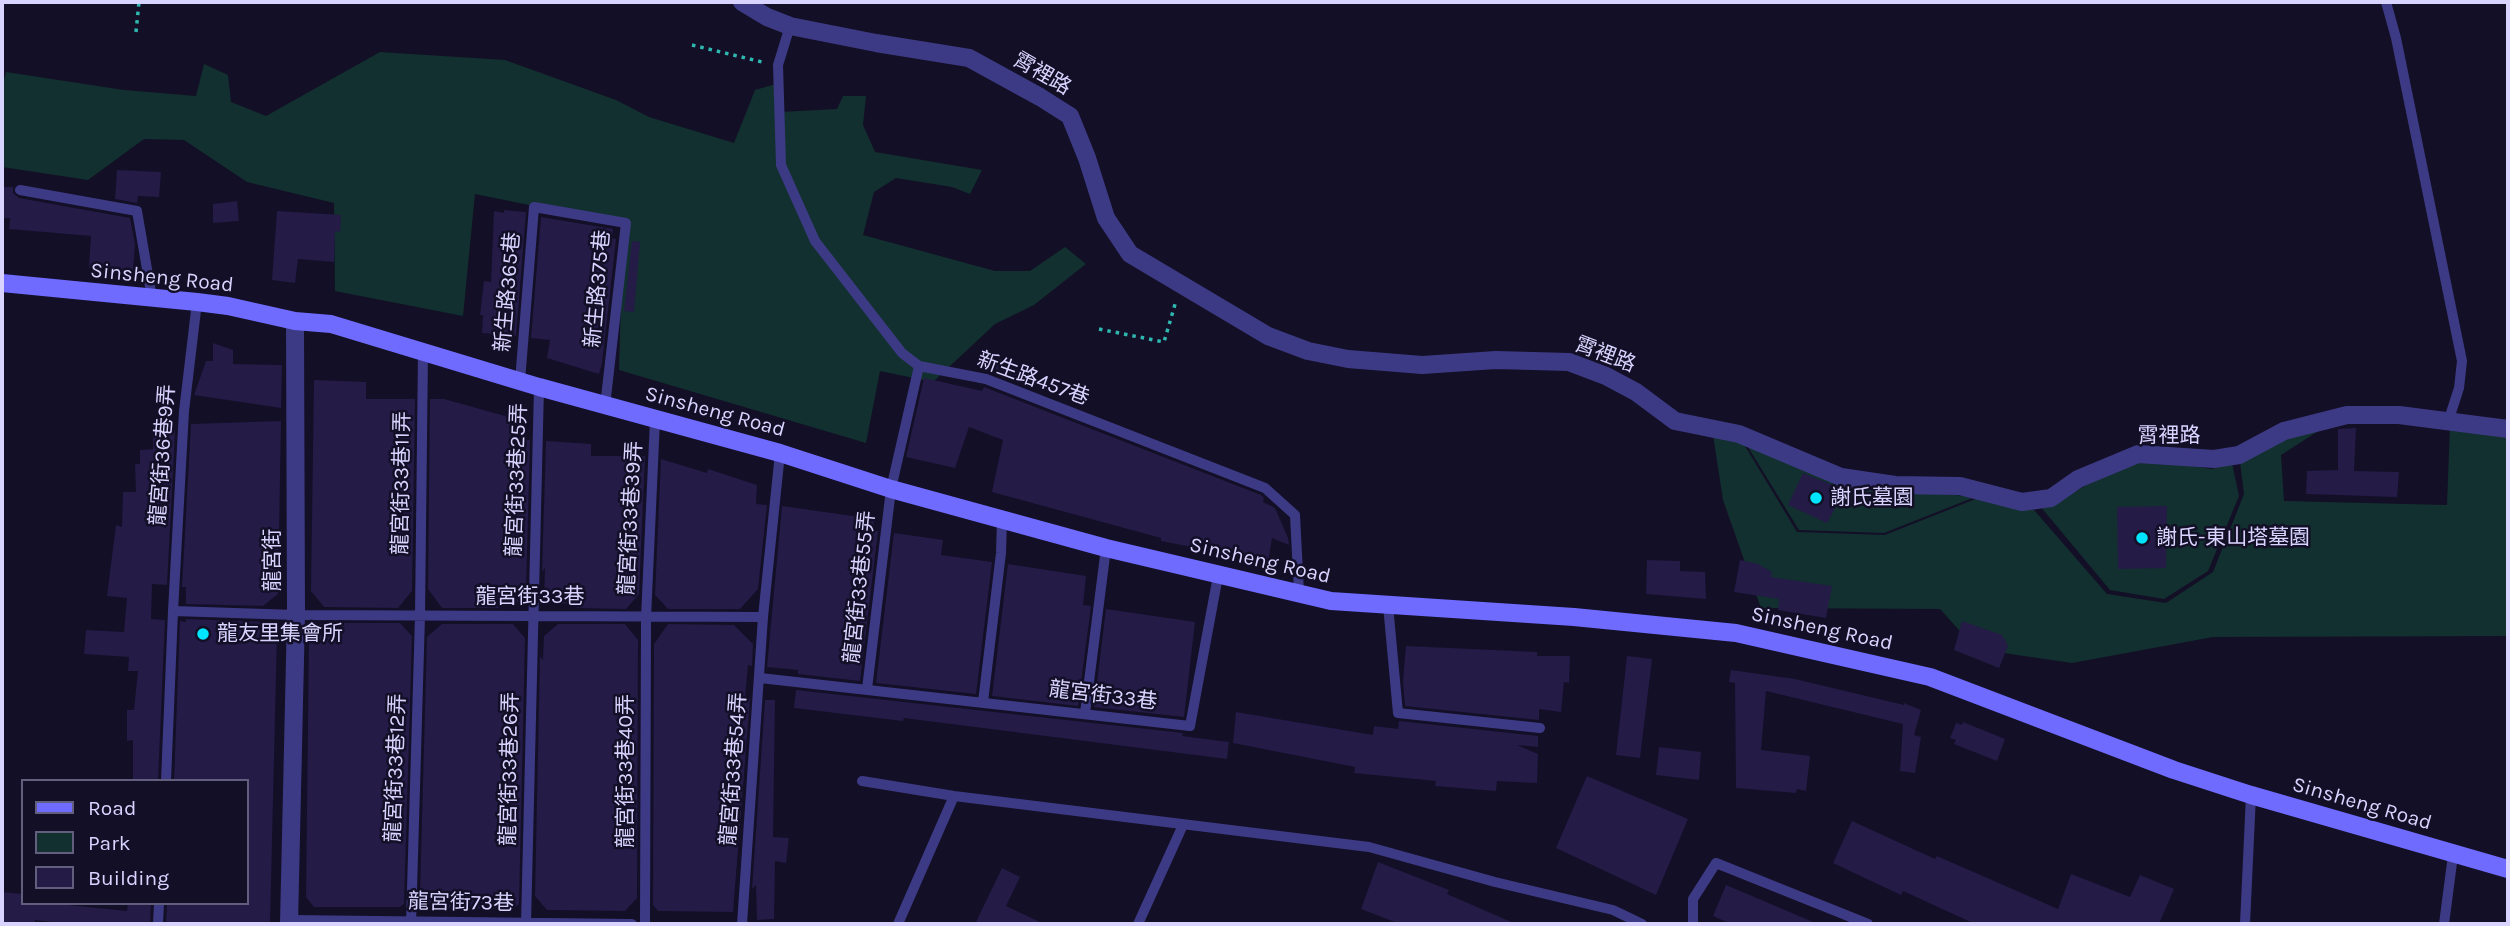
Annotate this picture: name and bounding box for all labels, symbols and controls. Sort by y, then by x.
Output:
street label: 霄裡路 [1008,47,1076,101]
street label: 新生路375巷 [580,229,616,349]
street label: 新生路365巷 [490,231,526,353]
street label: Sinsheng Road [89,258,235,298]
street label: 霄裡路 [1571,332,1639,378]
street label: 新生路457巷 [974,347,1092,411]
street label: Sinsheng Road [642,381,788,443]
street label: 龍宮街36巷9弄 [145,383,181,527]
street label: 龍宮街33巷25弄 [502,403,532,557]
street label: 龍宮街33巷11弄 [388,411,416,555]
street label: 霄裡路 [2138,423,2200,449]
street label: 龍宮街33巷39弄 [614,440,648,596]
place label: 謝氏墓園 [1830,485,1914,511]
marker: 謝氏墓園 [1808,490,1824,506]
street label: 龍宮街33巷55弄 [839,509,881,665]
place label: 謝氏-東山塔墓園 [2156,525,2310,551]
street label: 龍宮街 [260,529,286,591]
marker: 謝氏-東山塔墓園 [2134,530,2150,546]
street label: Sinsheng Road [1187,533,1333,589]
street label: 龍宮街33巷 [476,584,584,610]
street label: Sinsheng Road [1749,602,1895,656]
place label: 龍友里集會所 [217,621,343,647]
marker: 龍友里集會所 [195,626,211,642]
street label: 龍宮街33巷 [1047,677,1159,715]
street label: 龍宮街33巷26弄 [496,692,524,846]
street label: 龍宮街33巷54弄 [716,692,752,846]
street label: 龍宮街33巷12弄 [381,693,411,843]
street label: 龍宮街33巷40弄 [613,694,639,848]
street label: Sinsheng Road [2289,772,2435,836]
legend [21,779,248,905]
text: Road [88,796,136,820]
text: Park [88,831,131,855]
text: Building [88,866,169,890]
street label: 龍宮街73巷 [408,889,514,917]

